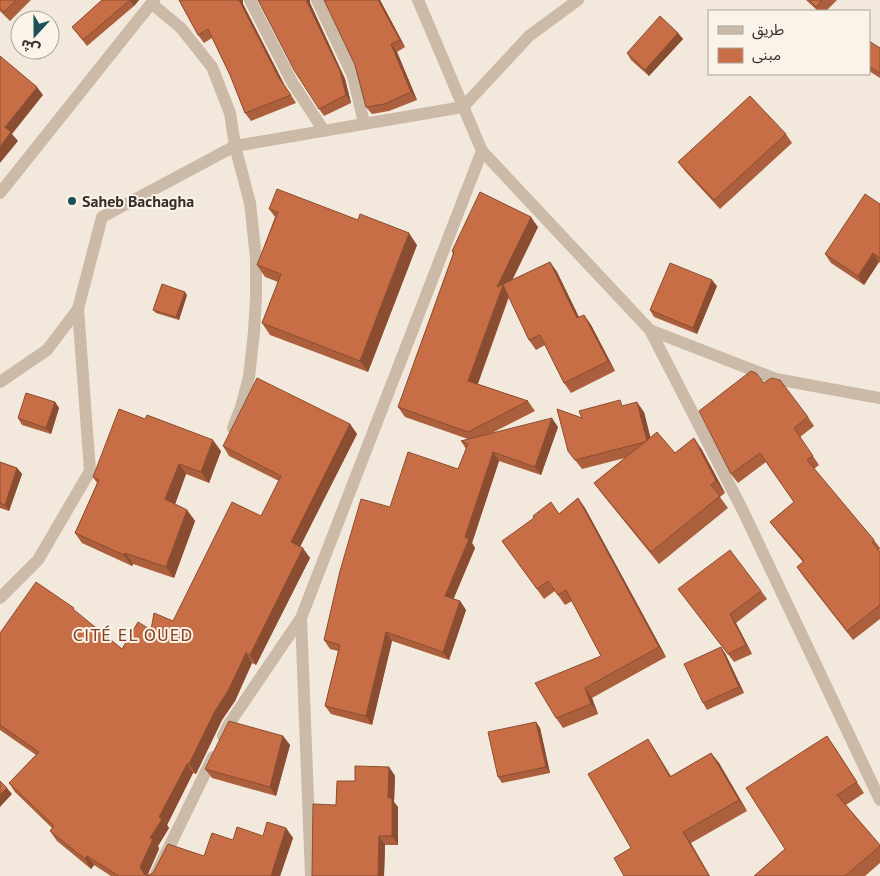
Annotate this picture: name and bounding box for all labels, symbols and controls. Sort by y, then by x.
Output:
north arrow [10,10,60,60]
legend [708,10,870,75]
text: طريق [752,20,784,40]
text: ش [18,35,43,59]
text: مبنى [752,45,781,64]
place label: Saheb Bachagha [82,191,194,211]
marker: Saheb Bachagha [66,195,78,207]
district label: CITÉ EL OUED [73,623,193,646]

